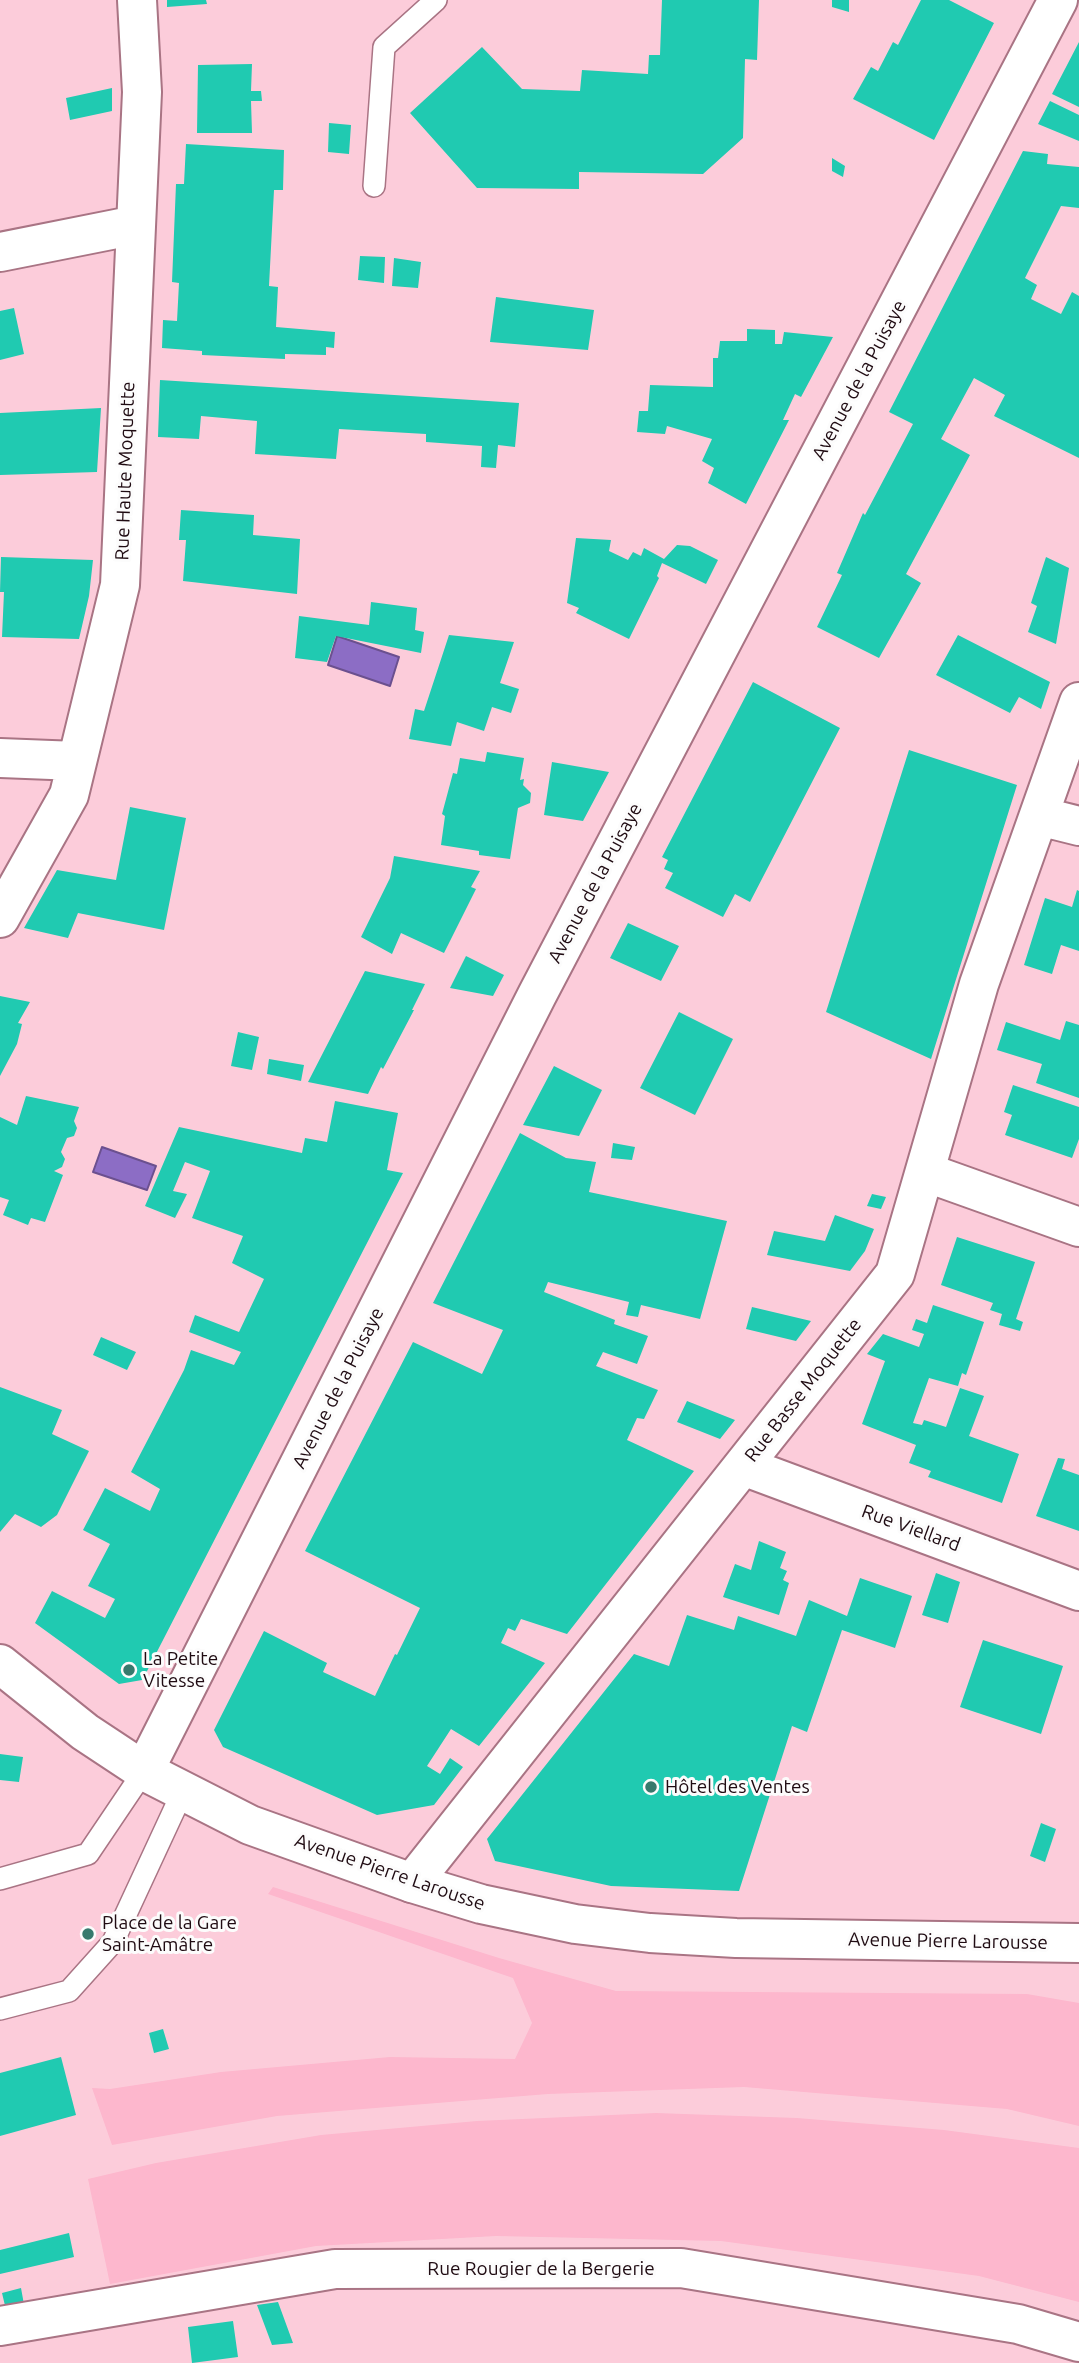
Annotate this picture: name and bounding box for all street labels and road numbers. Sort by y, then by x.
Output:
street label: Avenue de la Puisaye [807,296,911,464]
street label: Rue Haute Moquette [110,381,140,561]
street label: Avenue de la Puisaye [543,799,647,967]
street label: Avenue de la Puisaye [287,1304,389,1472]
street label: Rue Basse Moquette [740,1314,866,1466]
street label: Rue Viellard [859,1500,963,1556]
street label: Avenue Pierre Larousse [292,1829,488,1915]
street label: Avenue Pierre Larousse [848,1928,1048,1954]
street label: Rue Rougier de la Bergerie [427,2258,655,2280]

